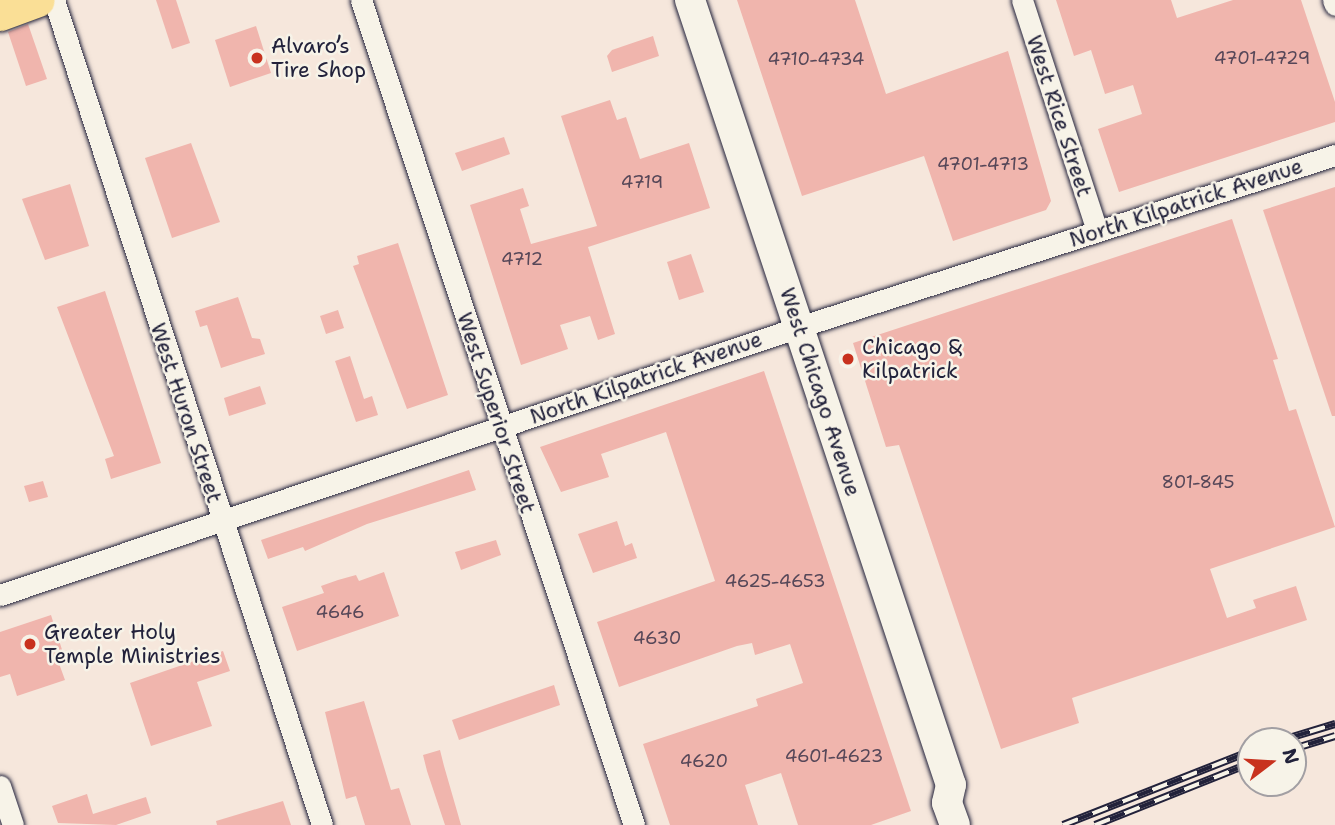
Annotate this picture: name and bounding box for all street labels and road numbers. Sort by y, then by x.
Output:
street label: West Rice Street [1021,32,1097,200]
street label: North Kilpatrick Avenue [1066,153,1306,253]
street label: West Chicago Avenue [774,284,866,500]
street label: West Superior Street [452,309,540,517]
street label: West Huron Street [145,320,227,506]
street label: North Kilpatrick Avenue [527,326,765,430]

